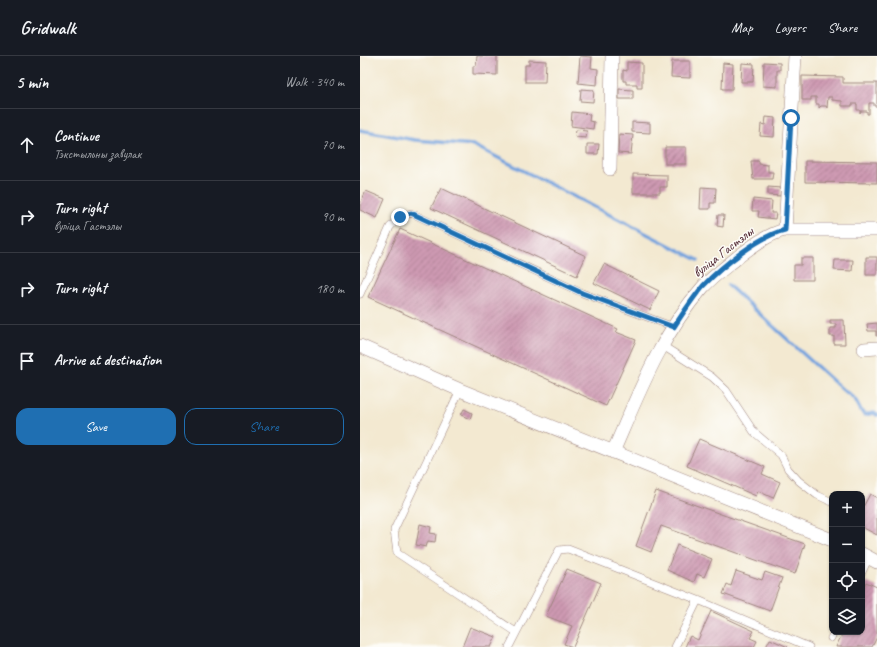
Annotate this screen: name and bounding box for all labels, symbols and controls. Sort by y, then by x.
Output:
text: Gridwalk [20,16,76,40]
text: Map [731,19,753,36]
text: Layers [775,19,806,36]
text: Share [828,19,857,36]
text: 5 min [16,72,48,93]
text: Walk · 340 m [285,74,344,90]
route start [782,109,800,127]
text: Continue [54,127,99,146]
icon: ahead [16,134,38,156]
text: 70 m [322,137,344,153]
text: Тэкстыльны завулак [54,146,141,162]
text: Turn right [54,199,107,218]
icon: right [16,206,38,228]
route end [391,208,409,226]
text: 90 m [322,209,344,225]
text: вуліца Гастэлы [54,218,121,234]
street label: вуліца Гастэлы [689,222,758,281]
icon: right [16,278,38,300]
text: Turn right [54,279,107,298]
text: 180 m [316,281,344,297]
icon: arrive [16,350,38,372]
text: Arrive at destination [54,351,161,370]
button: Save [16,408,176,445]
button: Share [184,408,344,445]
map controls [829,491,865,635]
button: + [829,491,865,527]
button: − [829,527,865,563]
button: locate [829,563,865,599]
button: layers [829,599,865,635]

